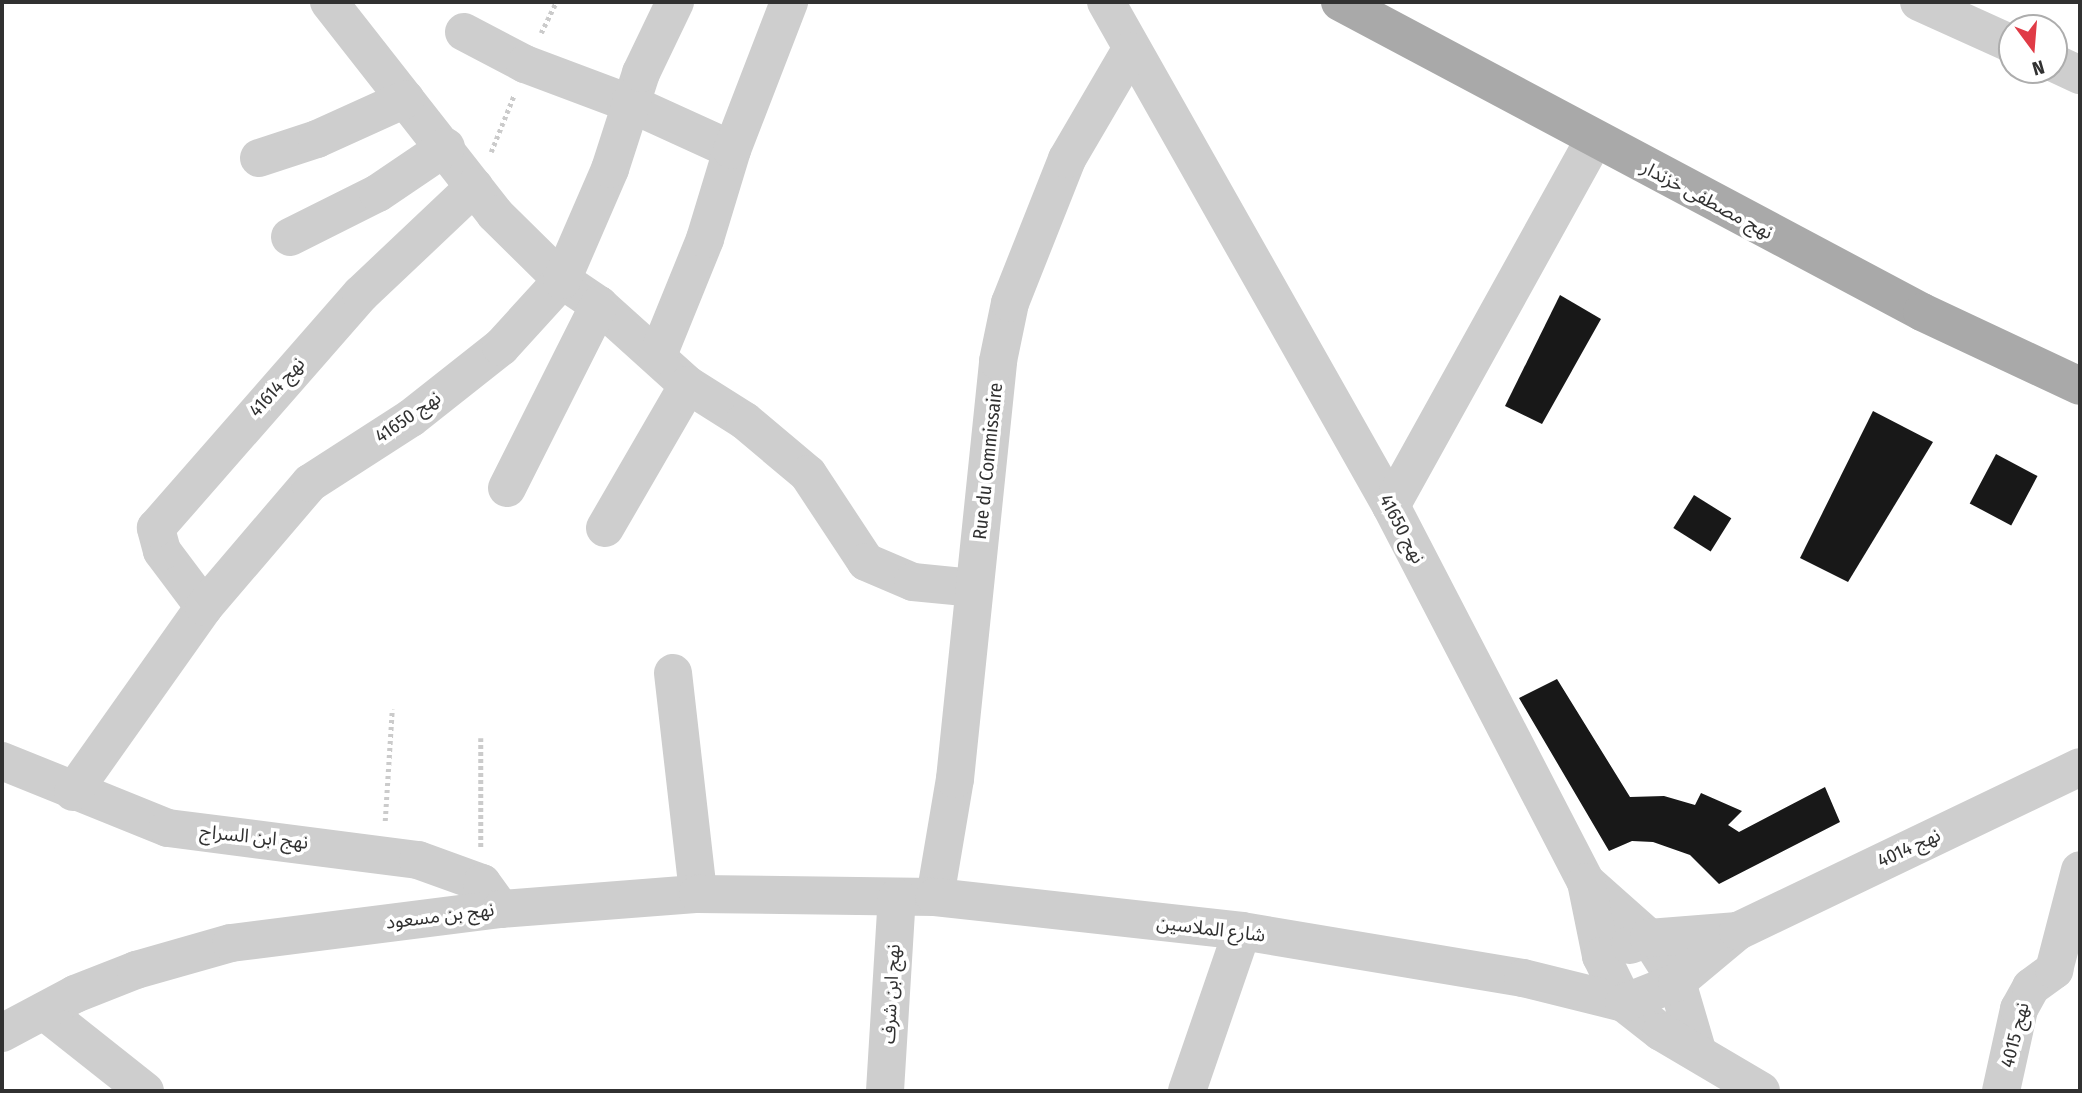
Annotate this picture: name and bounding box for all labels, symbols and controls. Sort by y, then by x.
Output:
north arrow [1998,14,2068,84]
text: N [2030,55,2047,80]
street label: نهج مصطفى خزندار [1637,156,1777,244]
street label: نهج 41614 [244,353,310,421]
street label: Rue du Commissaire [968,381,1008,541]
street label: نهج 41650 [371,386,445,448]
street label: نهج 41650 [1374,491,1430,567]
street label: نهج ابن السراج [199,820,309,854]
street label: نهج 4014 [1874,824,1944,872]
street label: نهج بن مسعود [384,898,496,934]
street label: شارع الملاسين [1155,911,1267,947]
street label: نهج ابن شرف [877,943,905,1045]
street label: نهج 4015 [1996,1000,2034,1070]

